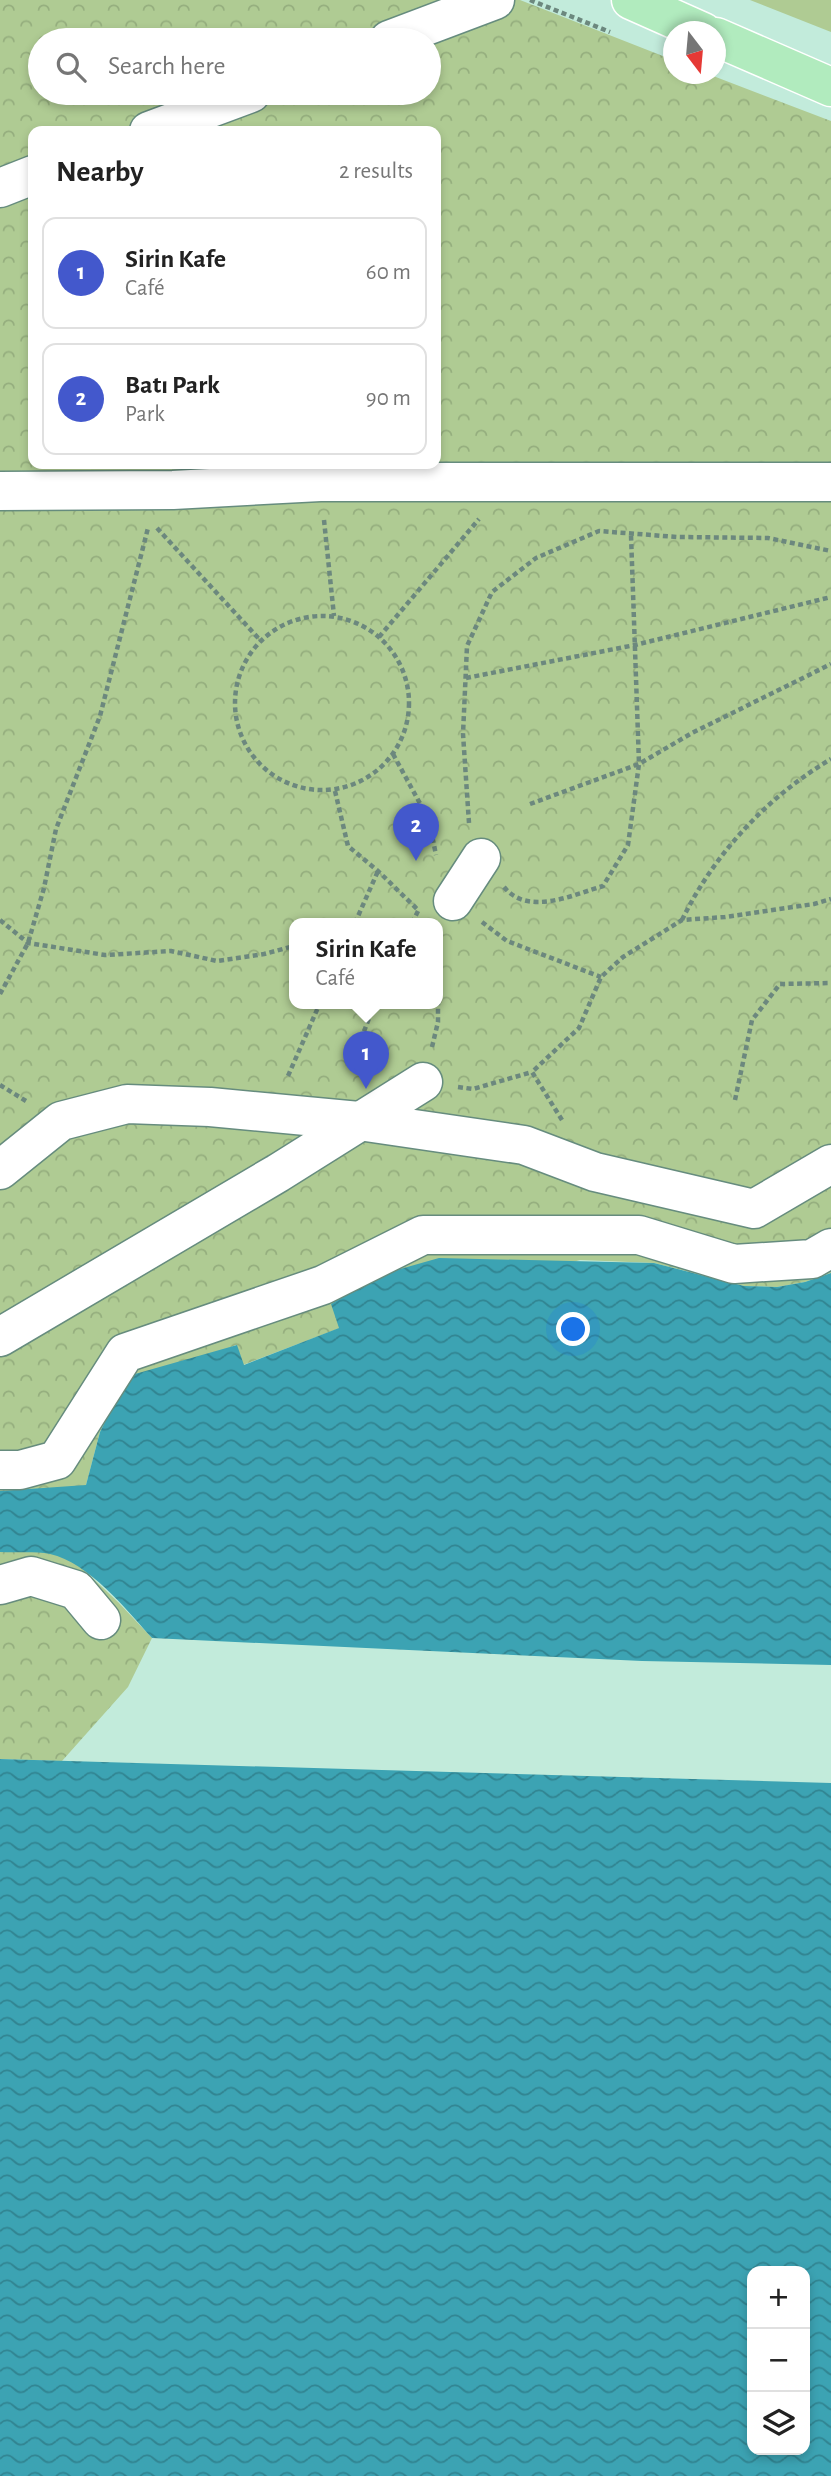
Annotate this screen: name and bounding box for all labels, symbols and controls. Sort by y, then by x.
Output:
north arrow [663,21,726,84]
search box [28,28,441,105]
icon: search [52,48,90,86]
text: Search here [108,53,226,79]
text: Nearby [56,157,144,187]
text: 2 results [339,160,413,183]
text: Sirin Kafe [125,246,226,272]
text: 1 [77,261,85,284]
text: 60 m [366,261,411,284]
text: Café [125,277,165,300]
text: Batı Park [125,372,220,398]
text: 2 [76,387,86,410]
text: 90 m [366,387,411,410]
text: Park [125,403,165,426]
pin: 2 [393,803,439,861]
popup [289,918,443,1009]
text: Sirin Kafe [316,936,416,962]
text: Café [316,967,355,990]
pin: 1 [343,1031,389,1089]
your location [556,1312,590,1346]
map controls [747,2266,810,2455]
button: + [747,2266,810,2329]
button: − [747,2329,810,2392]
button: layers [747,2392,810,2455]

